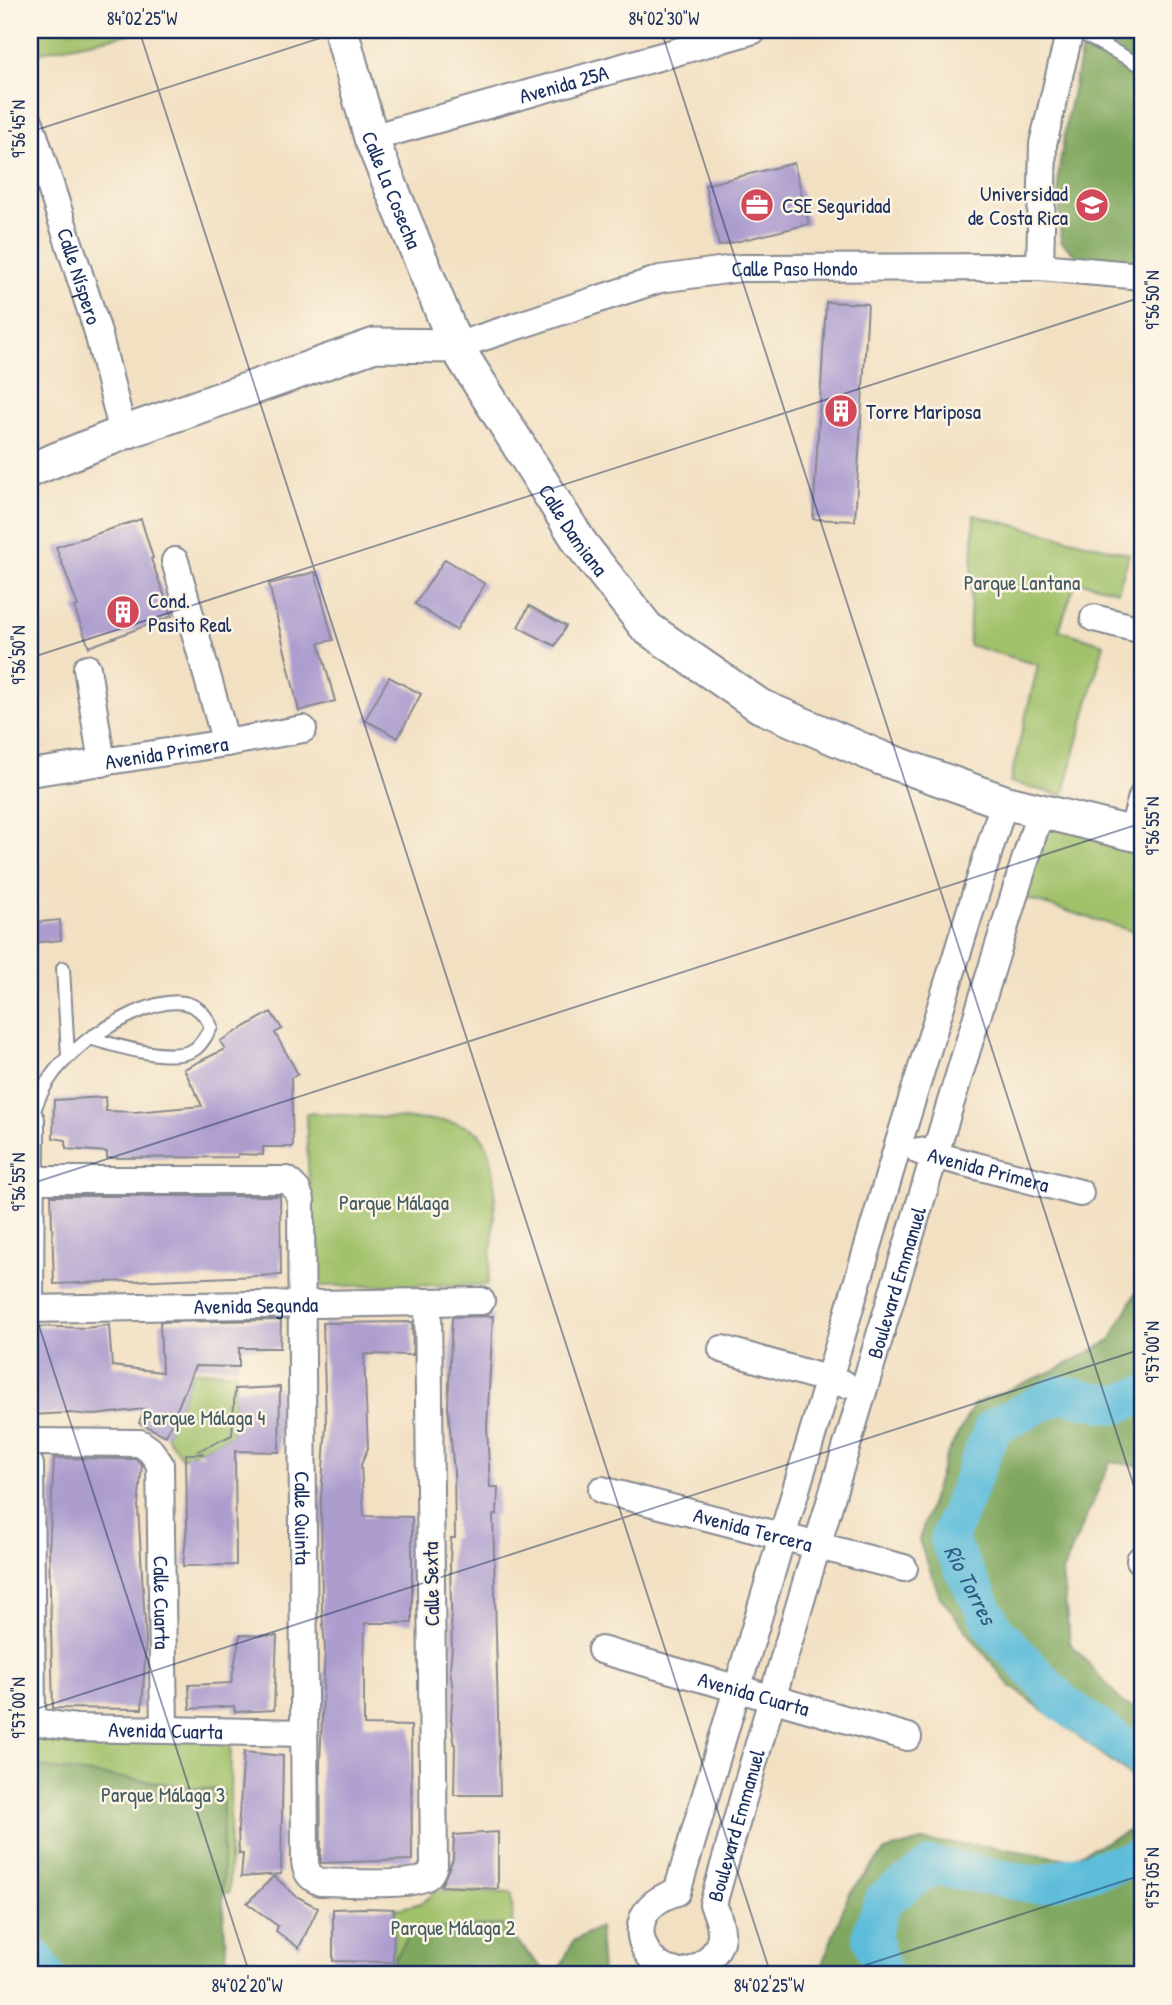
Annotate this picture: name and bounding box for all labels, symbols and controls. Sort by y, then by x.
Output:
text: 84°02'25"W [107,6,177,31]
text: 84°02'30"W [629,6,699,31]
street label: Avenida 25A [516,57,611,110]
text: 9°56'45"N [6,100,31,158]
street label: Calle La Cosecha [355,128,429,253]
place label: Universidad de Costa Rica [968,179,1068,232]
office icon: CSE Seguridad [738,186,776,224]
school or university icon: Universidad de Costa Rica [1073,186,1111,224]
place label: CSE Seguridad [782,191,890,220]
street label: Calle Níspero [51,224,109,328]
street label: Calle Paso Hondo [730,253,858,284]
text: 9°56'50"N [1140,270,1165,330]
building icon: Torre Mariposa [822,392,860,430]
place label: Torre Mariposa [866,397,981,426]
street label: Calle Damiana [532,478,615,582]
park label: Parque Lantana [964,568,1080,597]
place label: Cond. Pasito Real [148,586,232,639]
building icon: Cond. Pasito Real [104,593,142,631]
text: 9°56'50"N [6,625,31,685]
street label: Avenida Primera [103,728,230,776]
text: 9°56'55"N [1140,797,1165,855]
street label: Avenida Primera [925,1139,1053,1199]
text: 9°56'55"N [6,1153,31,1211]
park label: Parque Málaga [339,1188,449,1217]
street label: Boulevard Emmanuel [859,1203,933,1362]
street label: Avenida Segunda [194,1289,318,1321]
text: 9°57'00"N [1140,1321,1165,1383]
park label: Parque Málaga 4 [143,1403,265,1432]
street label: Calle Quinta [288,1471,318,1565]
street label: Avenida Tercera [691,1500,816,1558]
water label: Río Torres [937,1539,1006,1631]
street label: Calle Sexta [416,1541,446,1627]
street label: Calle Cuarta [147,1555,177,1650]
street label: Avenida Cuarta [695,1664,813,1723]
text: 9°57'00"N [6,1677,31,1739]
street label: Avenida Cuarta [108,1714,223,1746]
street label: Boulevard Emmanuel [700,1745,771,1905]
park label: Parque Málaga 3 [101,1780,225,1809]
text: 9°57'05"N [1140,1848,1165,1908]
park label: Parque Málaga 2 [391,1913,515,1942]
text: 84°02'20"W [211,1973,283,1998]
text: 84°02'25"W [734,1973,804,1998]

